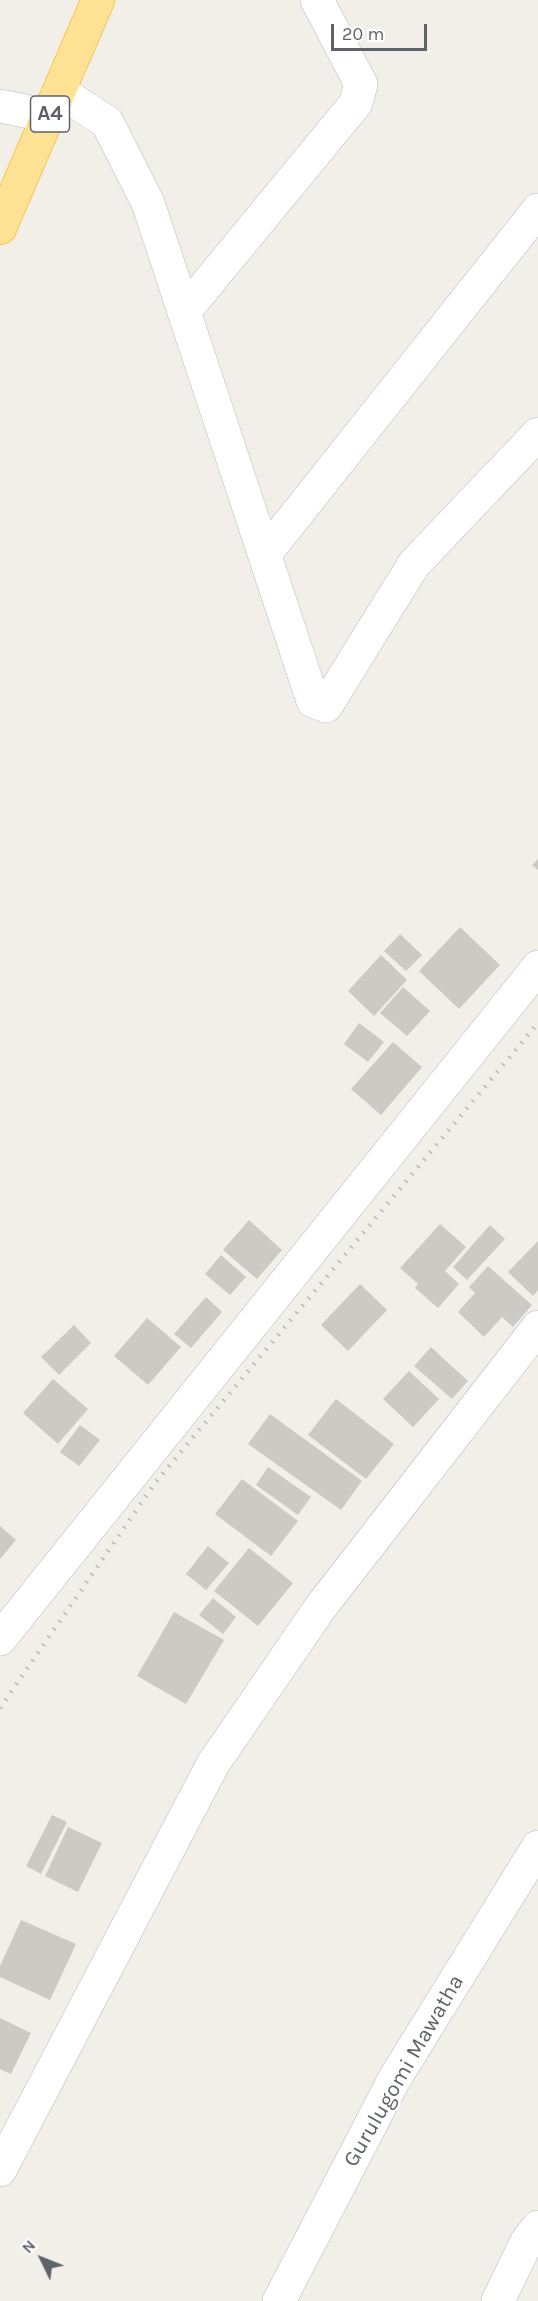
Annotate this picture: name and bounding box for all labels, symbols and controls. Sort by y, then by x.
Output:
scale bar [334,12,430,50]
text: 20 m [342,23,384,45]
road number: A4 [31,96,70,132]
street label: Gurulugomi Mawatha [338,1970,470,2172]
north arrow [12,2229,72,2289]
text: N [18,2236,39,2257]

